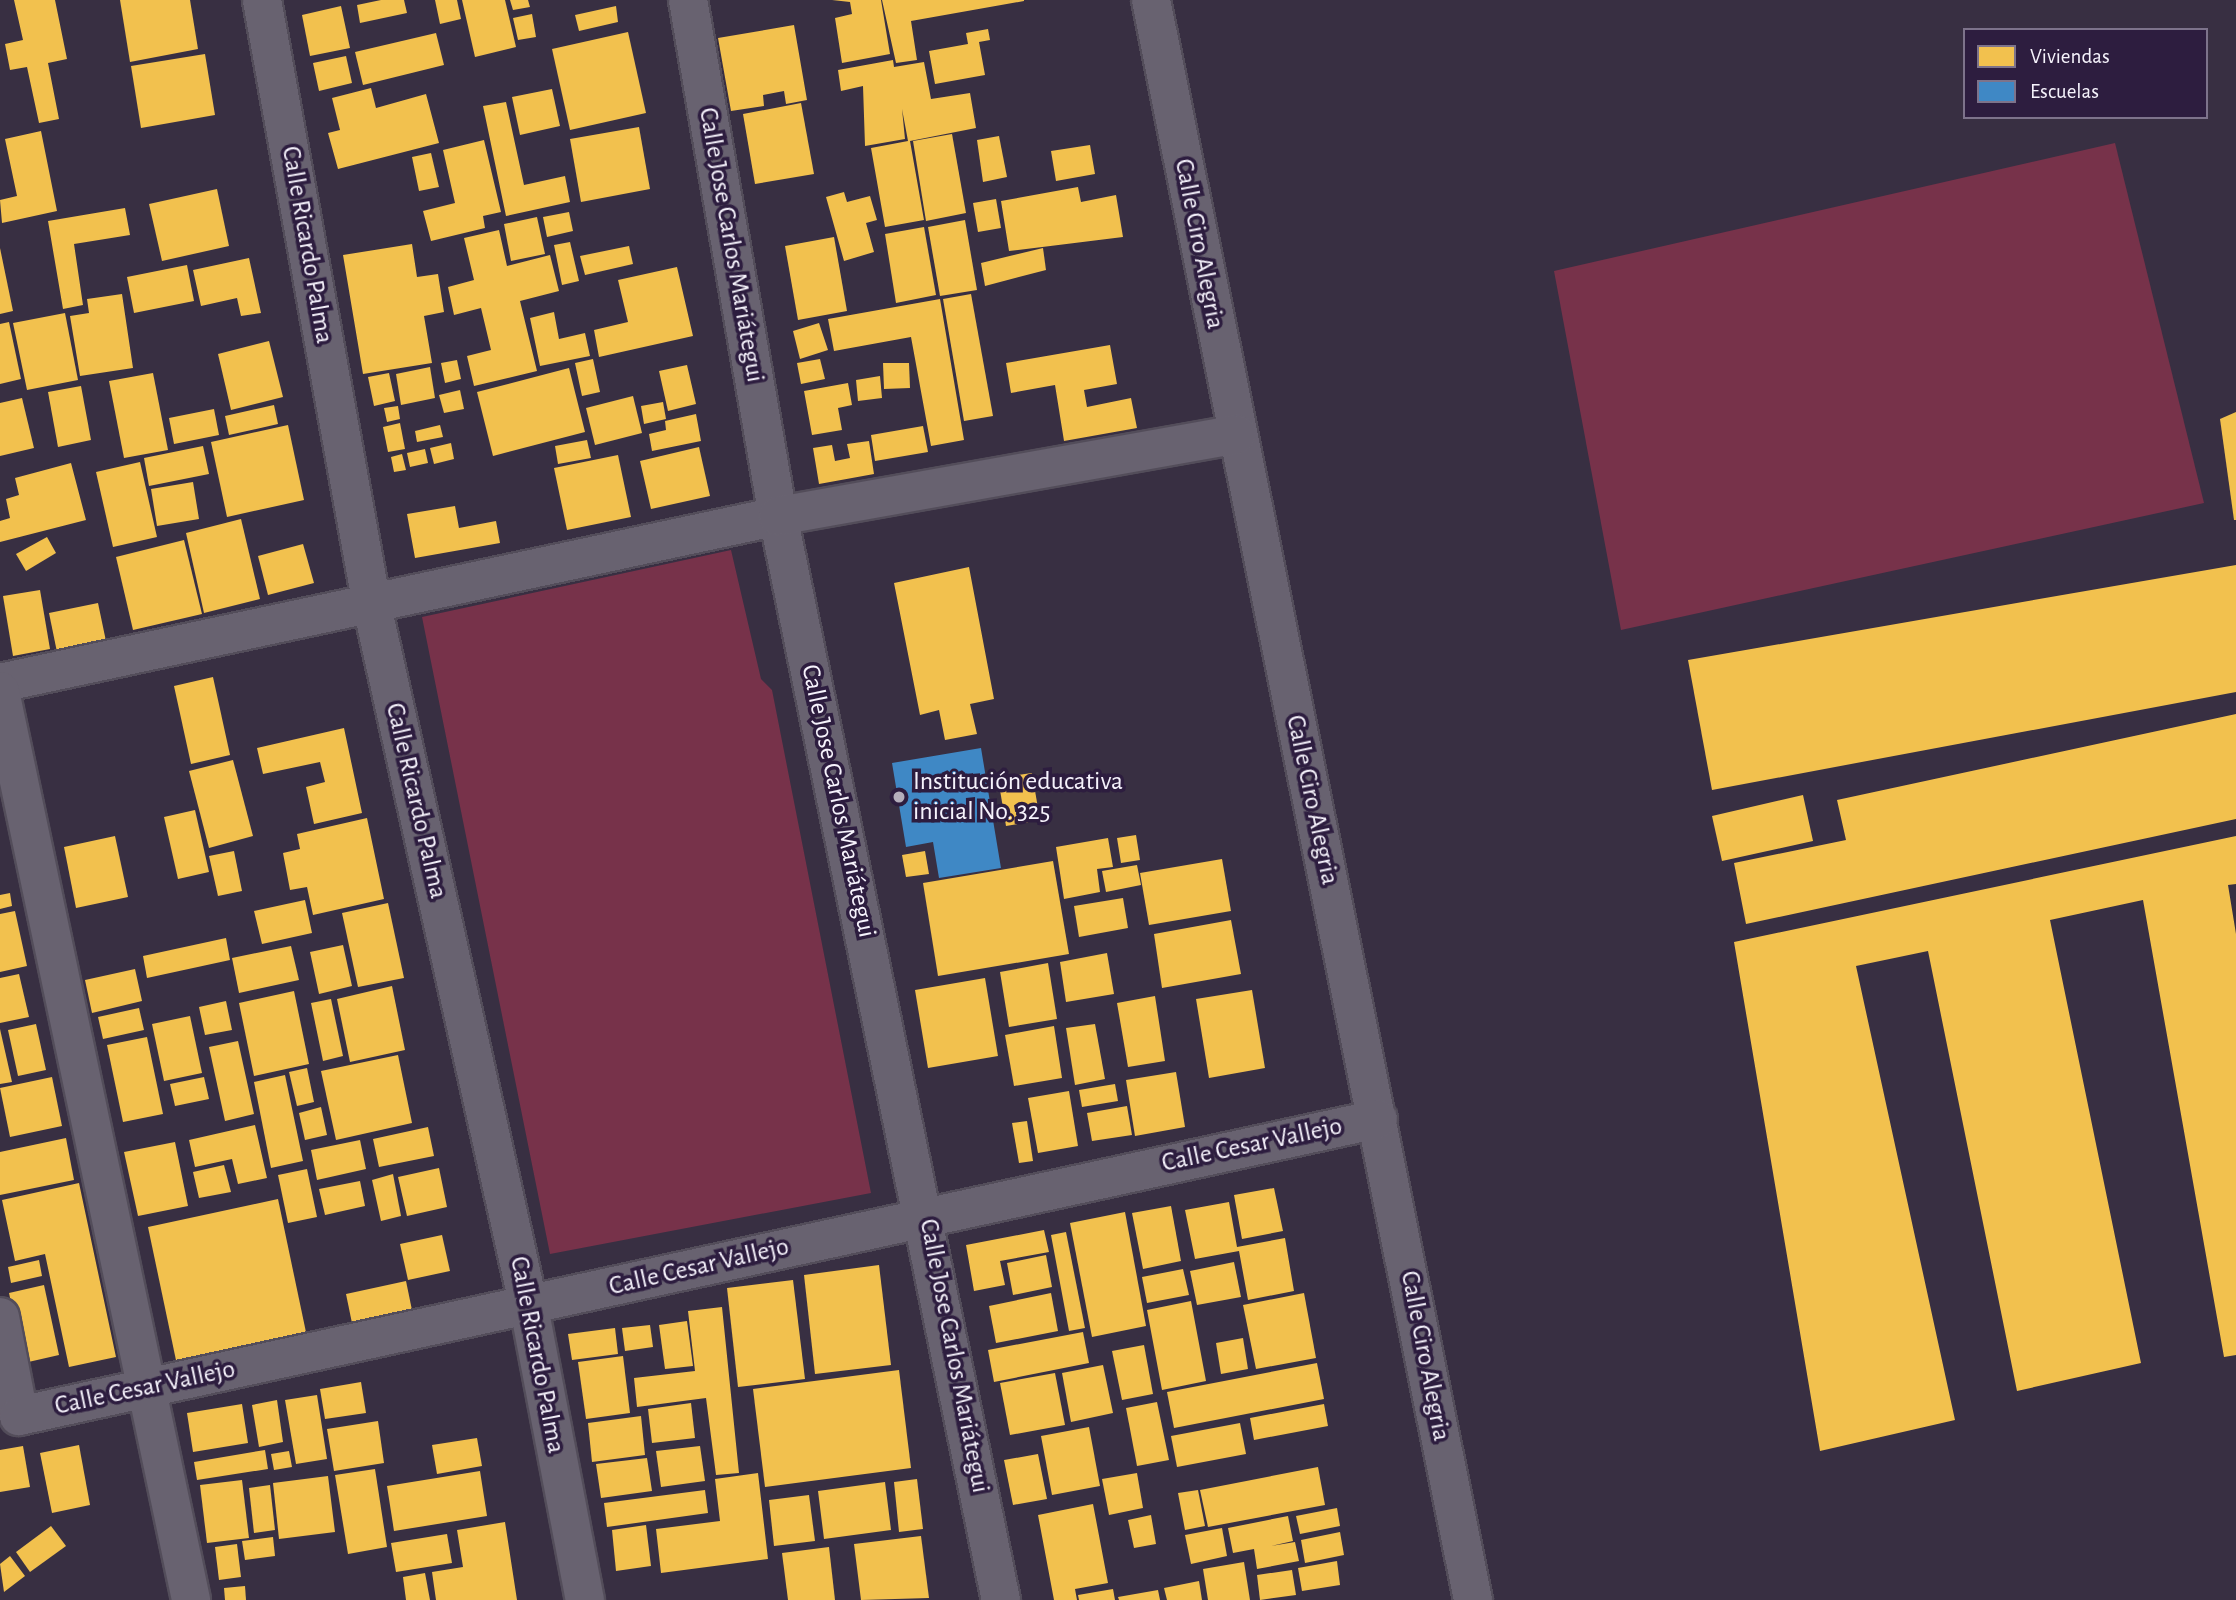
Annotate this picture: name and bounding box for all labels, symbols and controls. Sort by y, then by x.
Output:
legend [1963,28,2208,119]
text: Viviendas [2030,46,2110,67]
text: Escuelas [2030,81,2099,102]
street label: Calle Jose Carlos Mariátegui [691,105,771,385]
street label: Calle Ricardo Palma [274,144,340,346]
street label: Calle Ciro Alegria [1167,156,1231,332]
street label: Calle Jose Carlos Mariátegui [794,662,882,940]
street label: Calle Ricardo Palma [378,700,454,902]
street label: Calle Ciro Alegria [1279,712,1345,888]
place label: Institución educativa inicial No. 325 [913,766,1123,828]
marker: Institución educativa inicial No. 325 [891,789,907,805]
street label: Calle Cesar Vallejo [1159,1111,1345,1179]
street label: Calle Jose Carlos Mariátegui [912,1216,996,1496]
street label: Calle Cesar Vallejo [606,1231,792,1303]
street label: Calle Ricardo Palma [503,1254,571,1456]
street label: Calle Ciro Alegria [1393,1268,1457,1444]
street label: Calle Cesar Vallejo [52,1354,238,1422]

